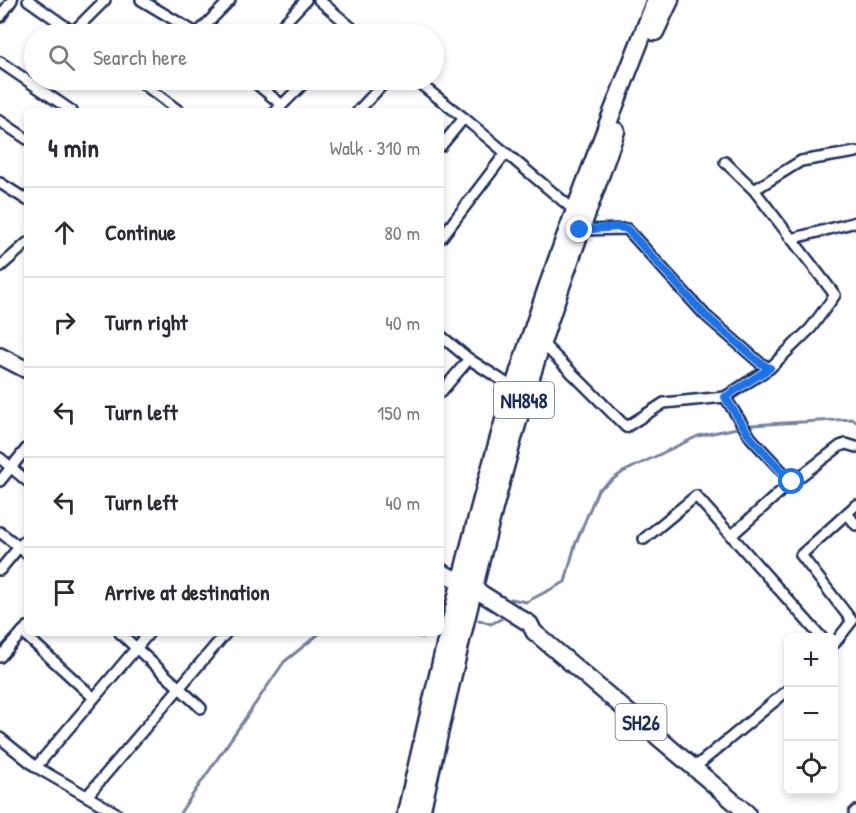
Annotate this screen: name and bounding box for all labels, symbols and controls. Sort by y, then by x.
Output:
search box [24,24,444,90]
icon: search [45,41,78,74]
text: Search here [93,42,187,72]
text: 4 min [48,130,99,165]
text: Walk · 310 m [330,134,420,161]
icon: ahead [48,216,81,249]
route end [566,216,592,242]
text: Continue [105,217,176,247]
text: 80 m [384,219,420,246]
icon: right [48,306,81,339]
text: Turn right [105,307,188,337]
text: 40 m [385,309,420,336]
road number: NH848 [494,382,554,418]
icon: left [48,396,81,429]
text: Turn left [105,397,178,427]
text: 150 m [377,399,420,426]
route start [778,468,804,494]
icon: left [48,486,81,519]
text: Turn left [105,487,178,517]
text: 40 m [385,489,420,516]
icon: arrive [48,576,81,609]
text: Arrive at destination [105,577,270,607]
map controls [784,633,838,795]
button: + [784,633,838,687]
button: − [784,687,838,741]
road number: SH26 [616,704,666,740]
button: locate [784,741,838,795]

